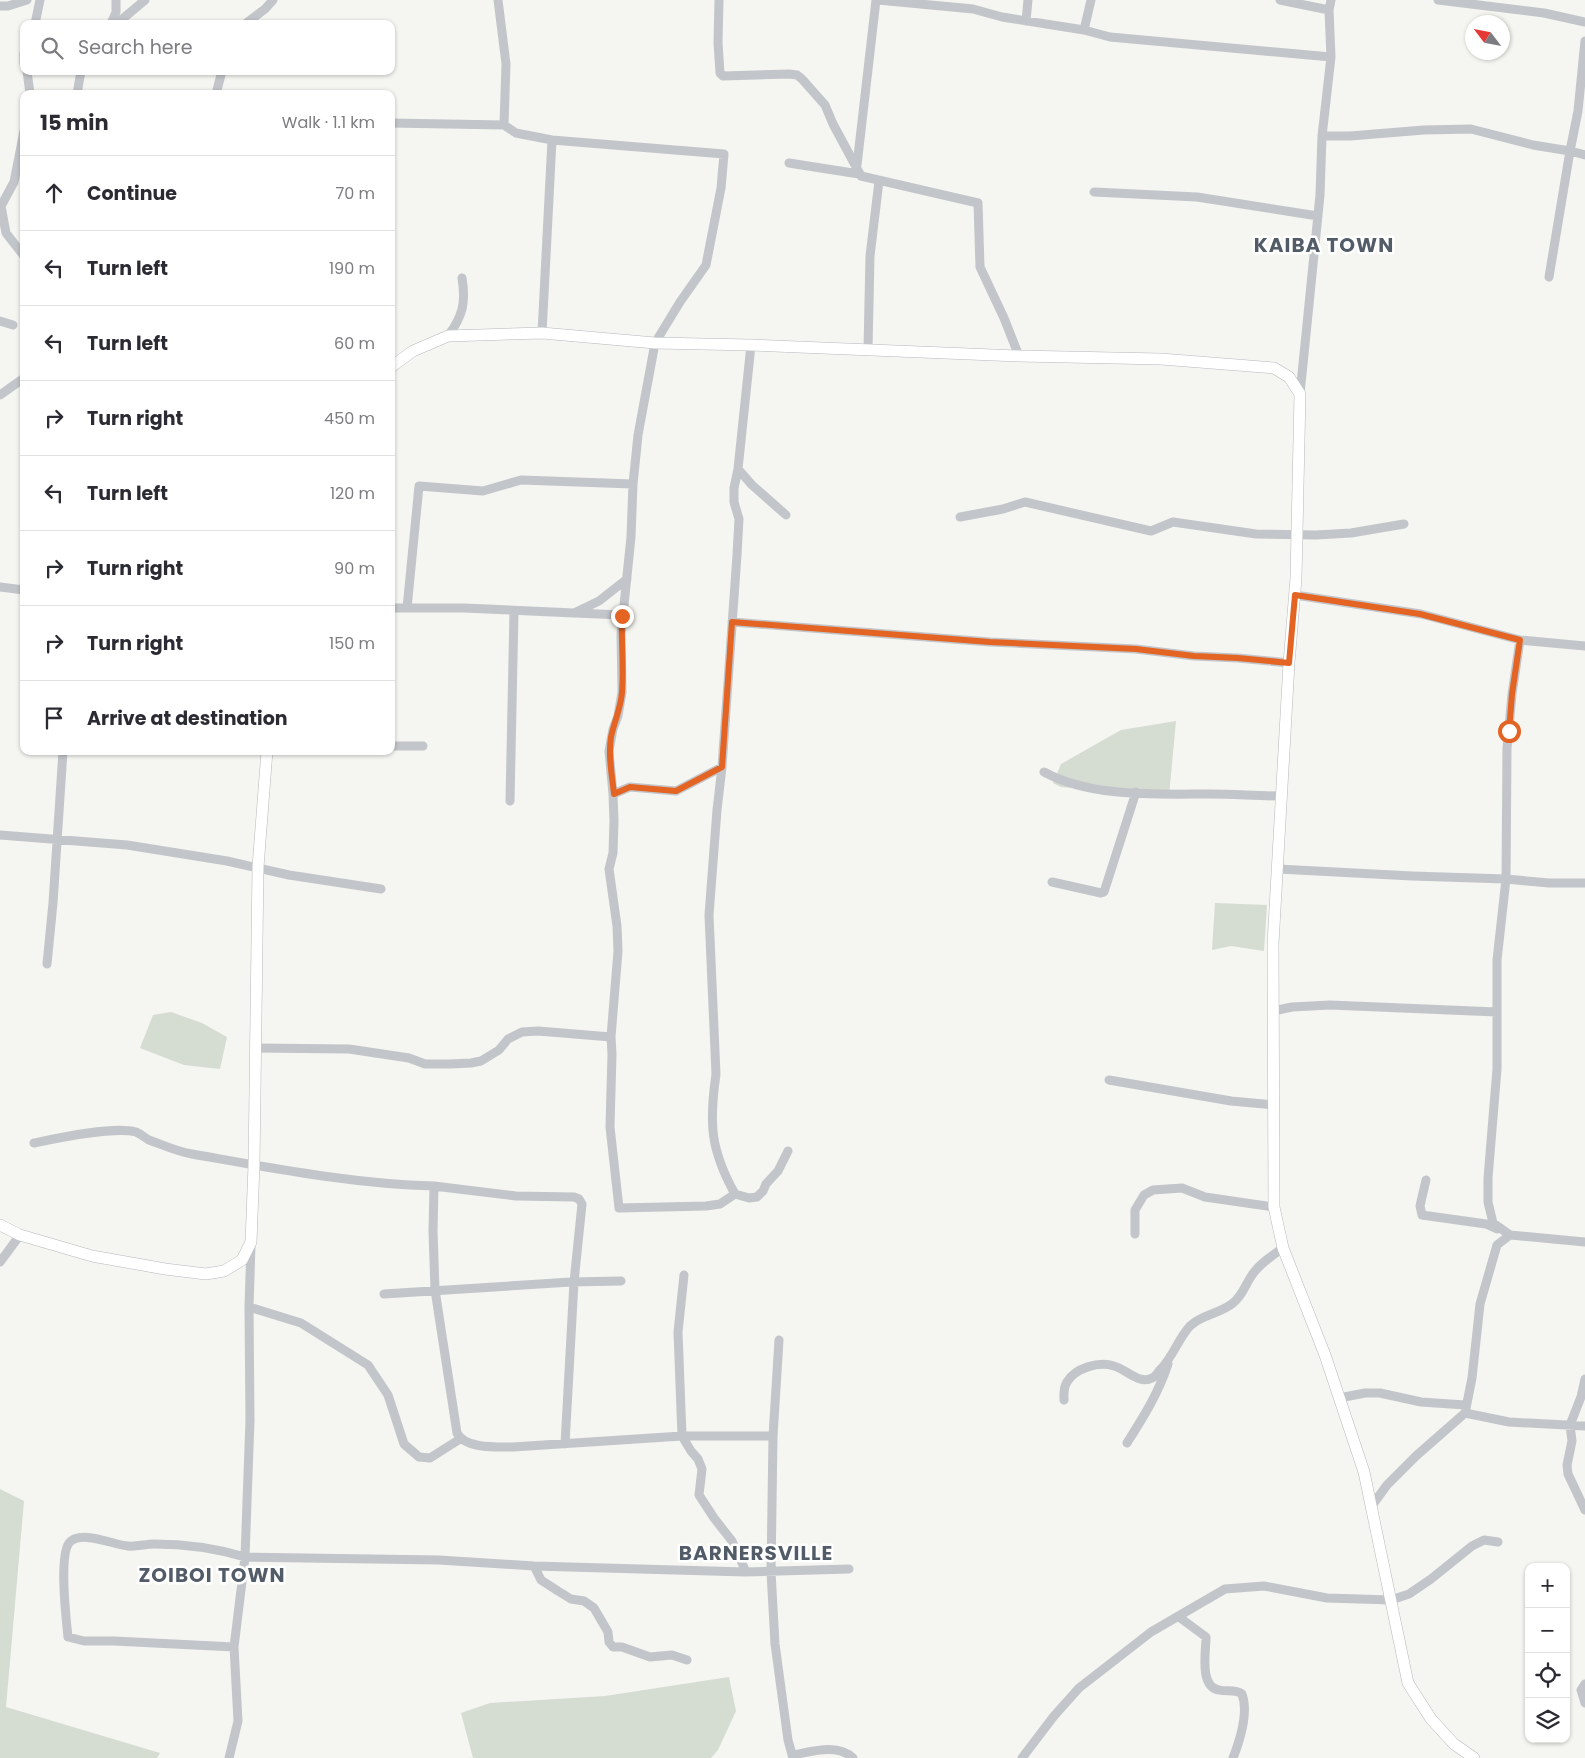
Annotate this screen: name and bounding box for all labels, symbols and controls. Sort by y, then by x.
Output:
north arrow [1465,15,1510,60]
search box [20,20,395,75]
icon: search [38,34,66,62]
text: Search here [78,34,192,61]
text: 15 min [40,108,109,137]
text: Walk · 1.1 km [282,111,375,134]
icon: ahead [40,179,68,207]
text: Continue [87,180,177,207]
text: 70 m [335,182,375,205]
district label: KAIBA TOWN [1254,231,1394,259]
icon: left [40,254,68,282]
text: Turn left [87,255,168,282]
text: 190 m [329,257,375,280]
icon: left [40,329,68,357]
text: Turn left [87,330,168,357]
text: 60 m [334,332,375,355]
icon: right [40,404,68,432]
text: Turn right [87,405,183,432]
text: 450 m [324,407,375,430]
icon: left [40,479,68,507]
text: Turn left [87,480,168,507]
text: 120 m [330,482,375,505]
icon: right [40,554,68,582]
text: Turn right [87,555,183,582]
text: 90 m [334,557,375,580]
route end [611,605,634,628]
icon: right [40,629,68,657]
text: Turn right [87,630,183,657]
text: 150 m [329,632,375,655]
icon: arrive [40,704,68,732]
text: Arrive at destination [87,705,288,732]
route start [1498,720,1521,743]
district label: BARNERSVILLE [679,1539,833,1567]
district label: ZOIBOI TOWN [138,1561,286,1589]
map controls [1525,1563,1570,1743]
button: + [1525,1563,1570,1608]
button: − [1525,1608,1570,1653]
button: locate [1525,1653,1570,1698]
button: layers [1525,1698,1570,1743]

